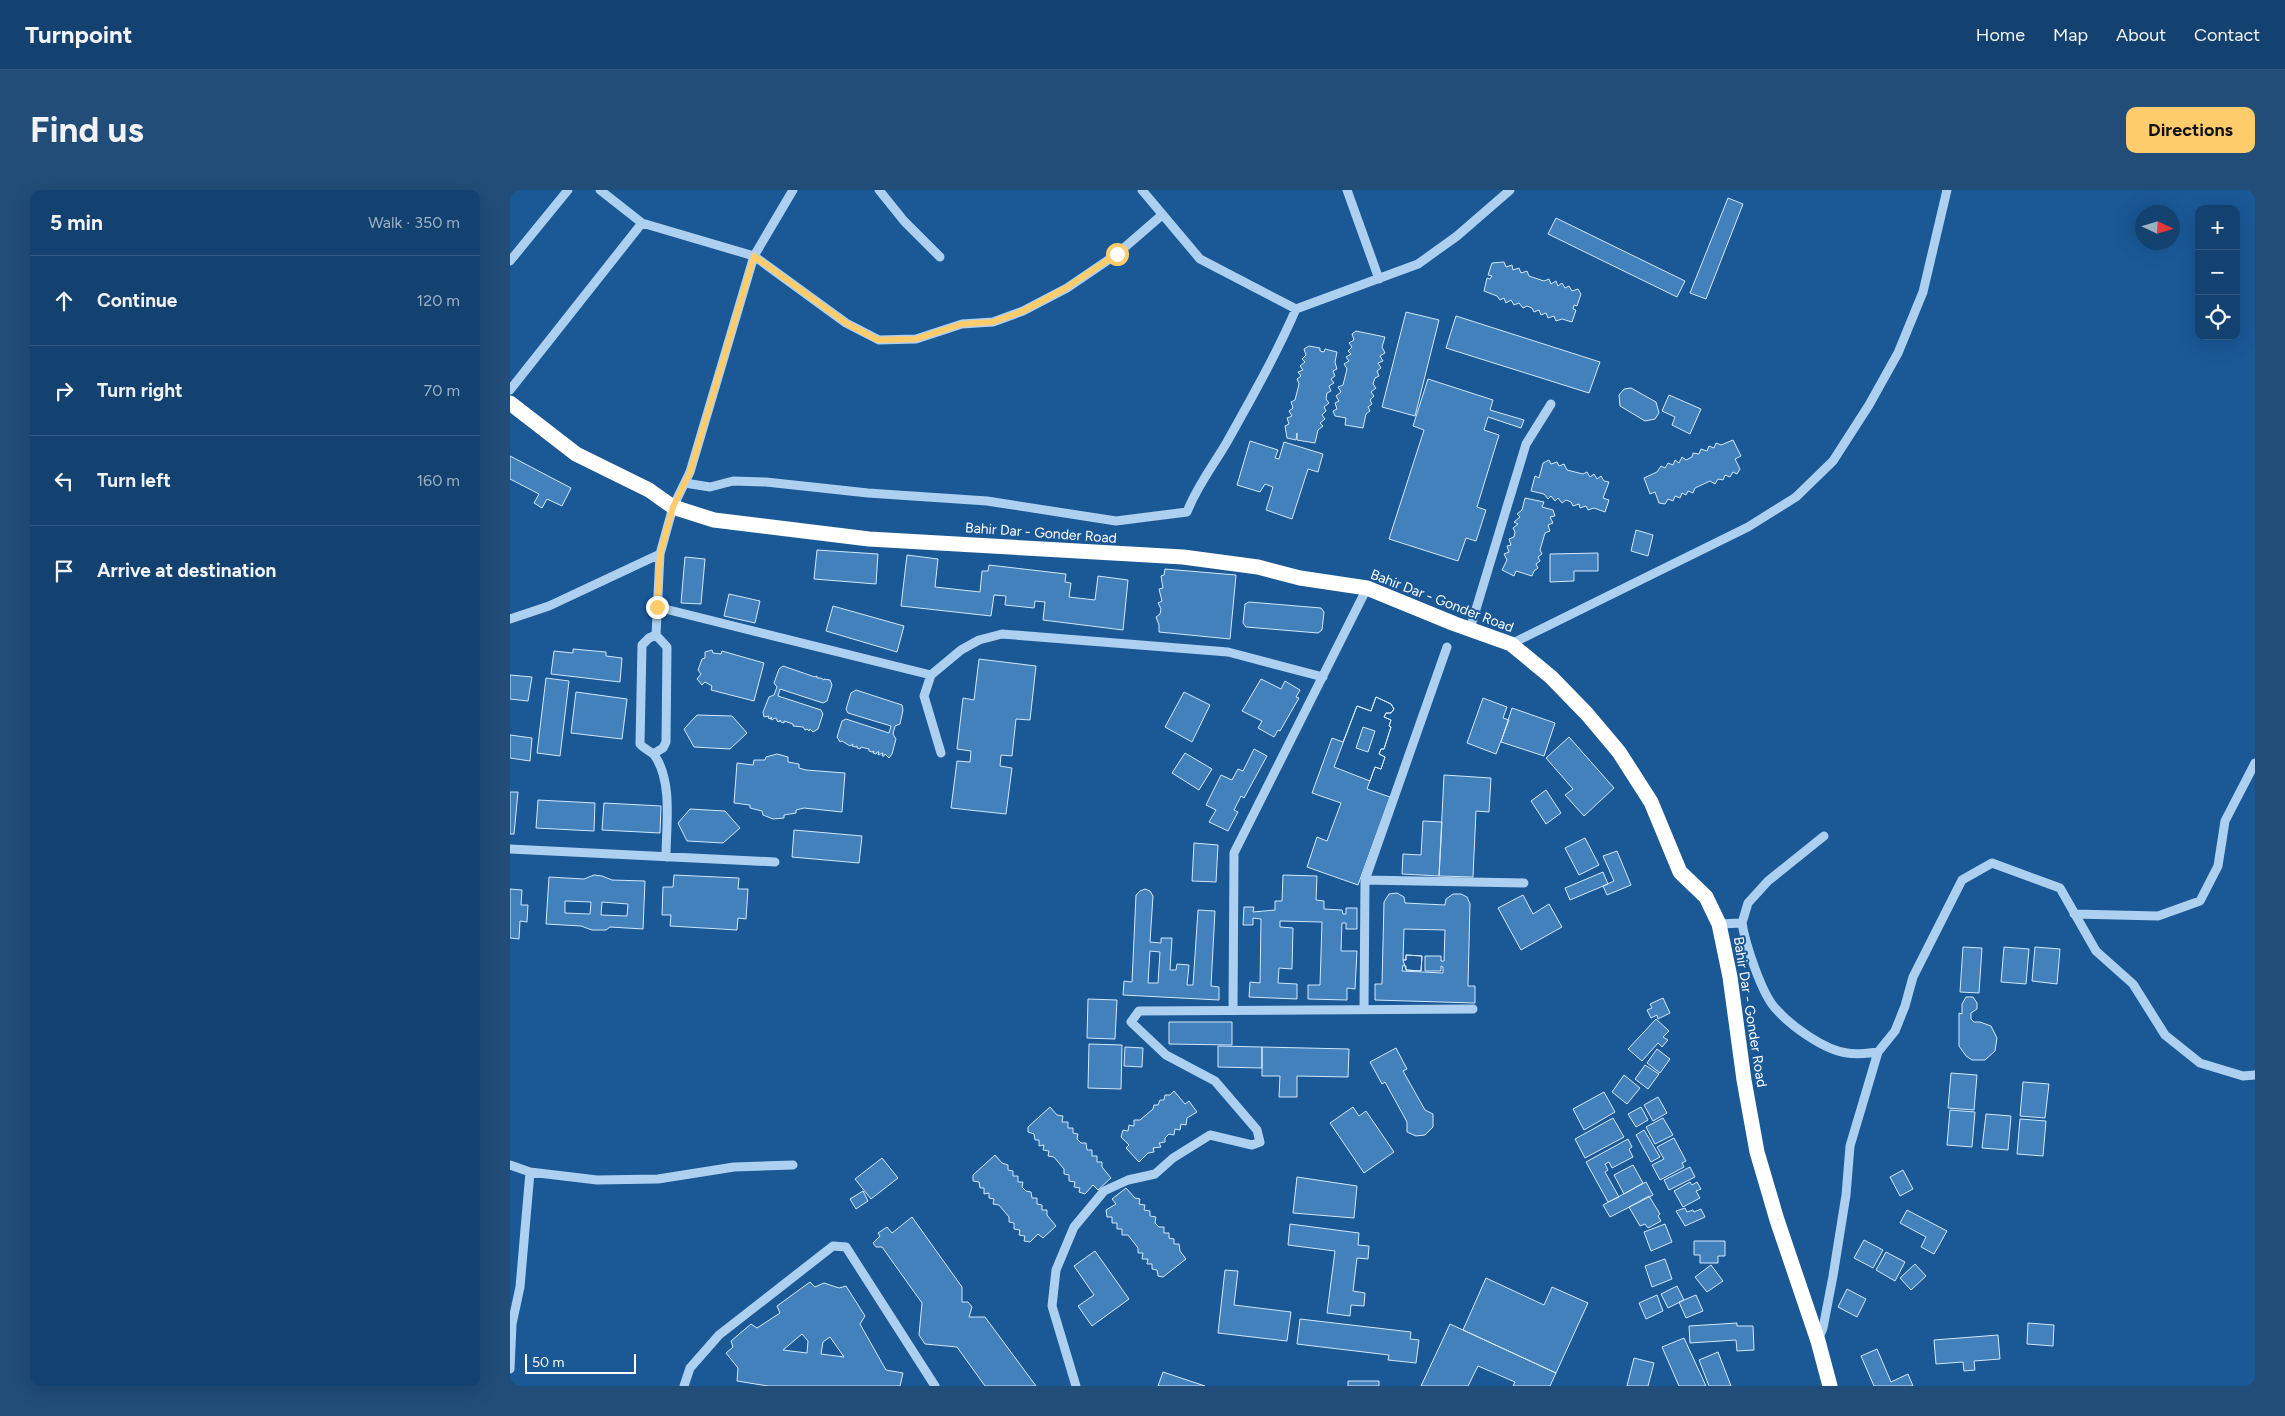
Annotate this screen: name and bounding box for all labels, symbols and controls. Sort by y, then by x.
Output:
text: Turnpoint [25,20,132,49]
text: Home [1976,24,2025,46]
text: Map [2053,24,2088,46]
text: About [2116,24,2166,46]
text: Contact [2194,24,2260,46]
button: Directions [2126,107,2255,153]
text: Find us [30,109,144,151]
north arrow [2135,205,2180,250]
map controls [2195,205,2240,340]
button: + [2195,205,2240,250]
text: 5 min [50,210,103,235]
text: Walk · 350 m [368,213,460,232]
route start [1106,243,1129,266]
button: − [2195,250,2240,295]
icon: ahead [50,287,78,315]
text: Continue [97,289,177,312]
text: 120 m [417,291,460,310]
button: locate [2195,295,2240,340]
icon: right [50,377,78,405]
text: Turn right [97,379,183,402]
text: 70 m [424,381,460,400]
icon: left [50,467,78,495]
text: Turn left [97,469,171,492]
text: 160 m [417,471,460,490]
street label: Bahir Dar - Gonder Road [965,519,1117,547]
icon: arrive [50,557,78,585]
text: Arrive at destination [97,559,276,582]
street label: Bahir Dar - Gonder Road [1368,566,1516,636]
route end [646,596,669,619]
street label: Bahir Dar - Gonder Road [1730,936,1770,1088]
scale bar [525,1351,636,1374]
text: 50 m [532,1354,564,1371]

